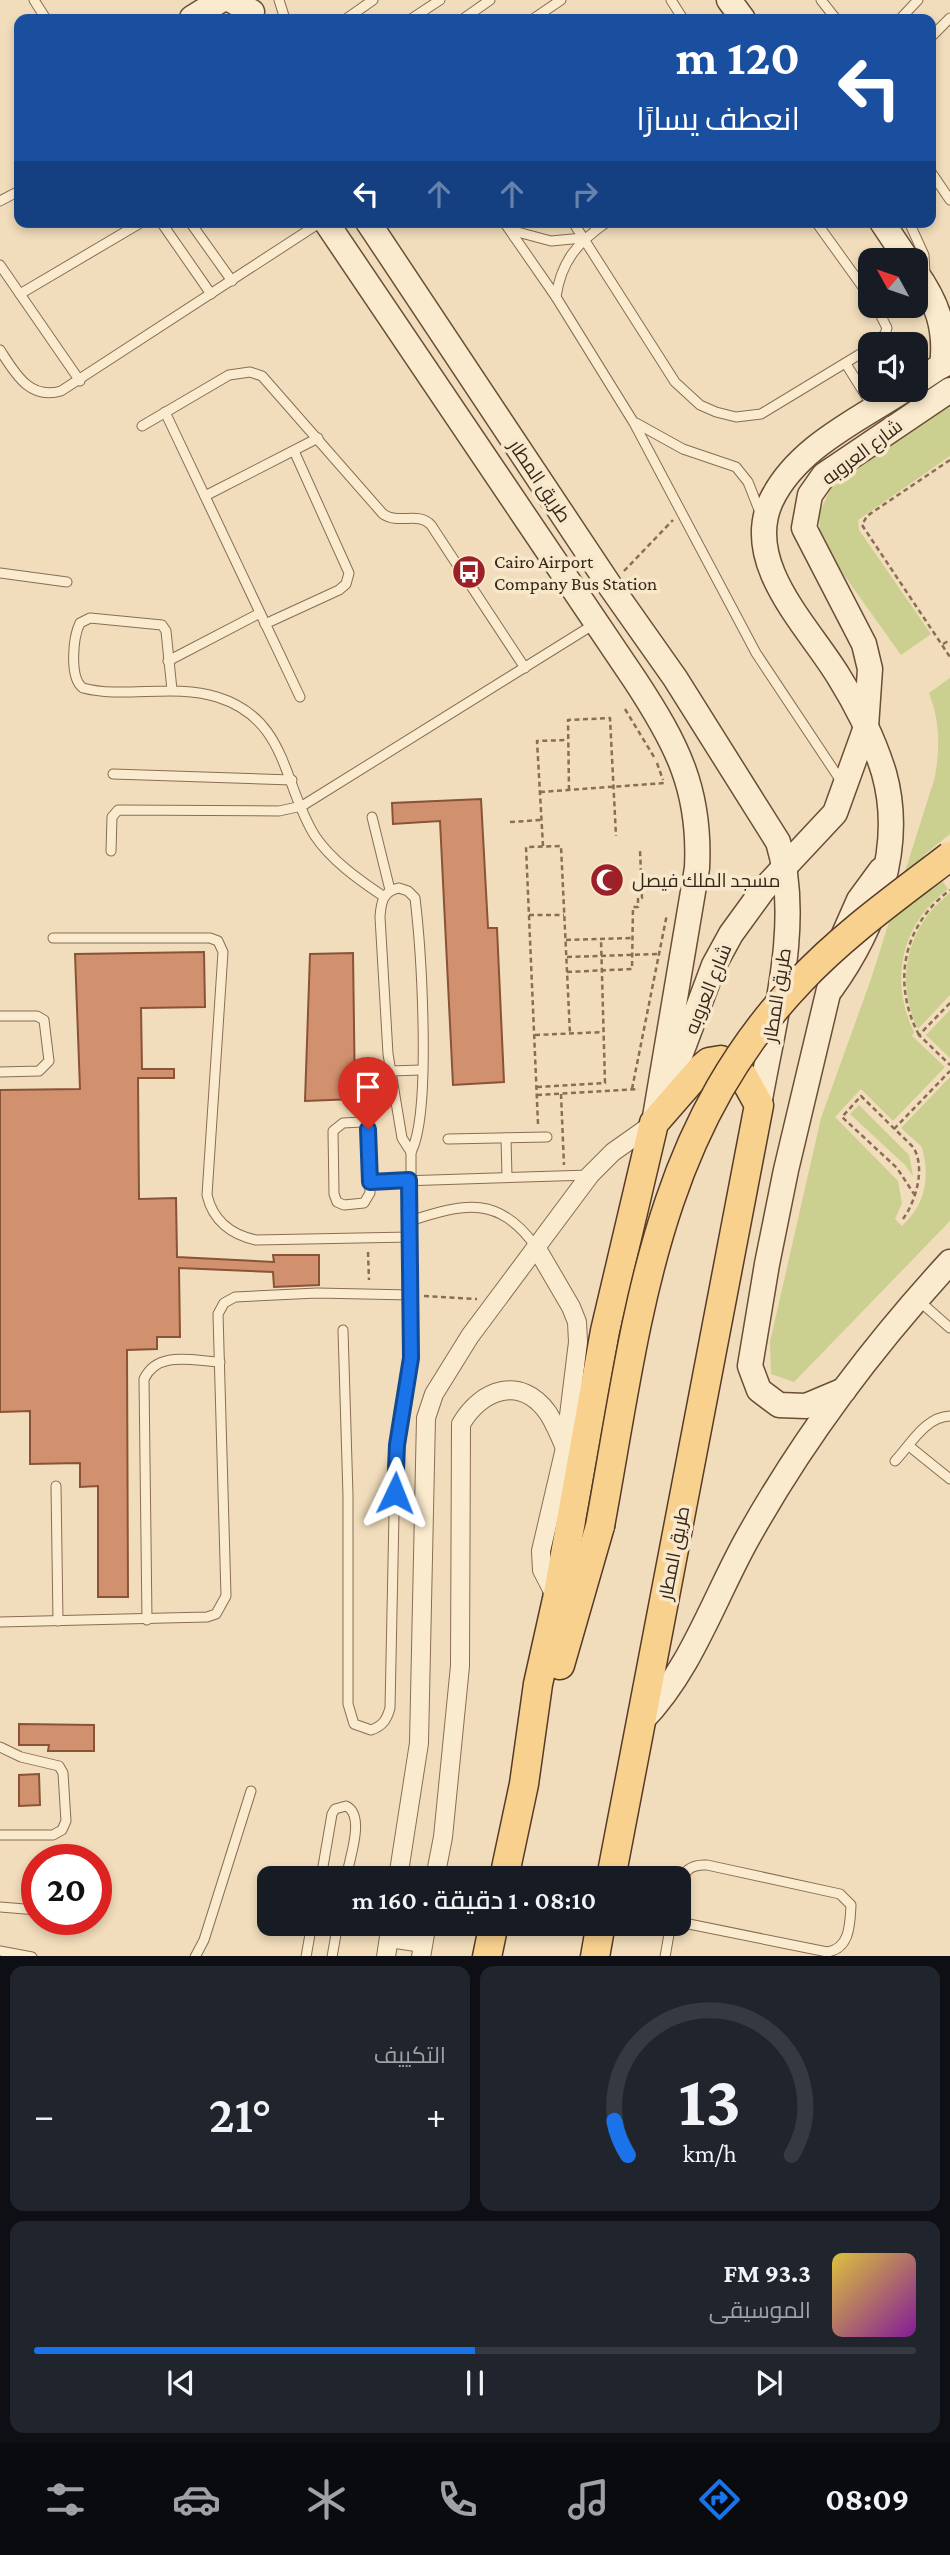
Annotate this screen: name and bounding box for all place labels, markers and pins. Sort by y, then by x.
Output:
place label: Cairo Airport Company Bus Station [494,551,657,594]
bus stop icon: Cairo Airport Company Bus Station [450,553,488,591]
mosque icon: مسجد الملك فيصل [588,861,626,899]
place label: مسجد الملك فيصل [632,870,780,892]
pin [338,1057,398,1129]

